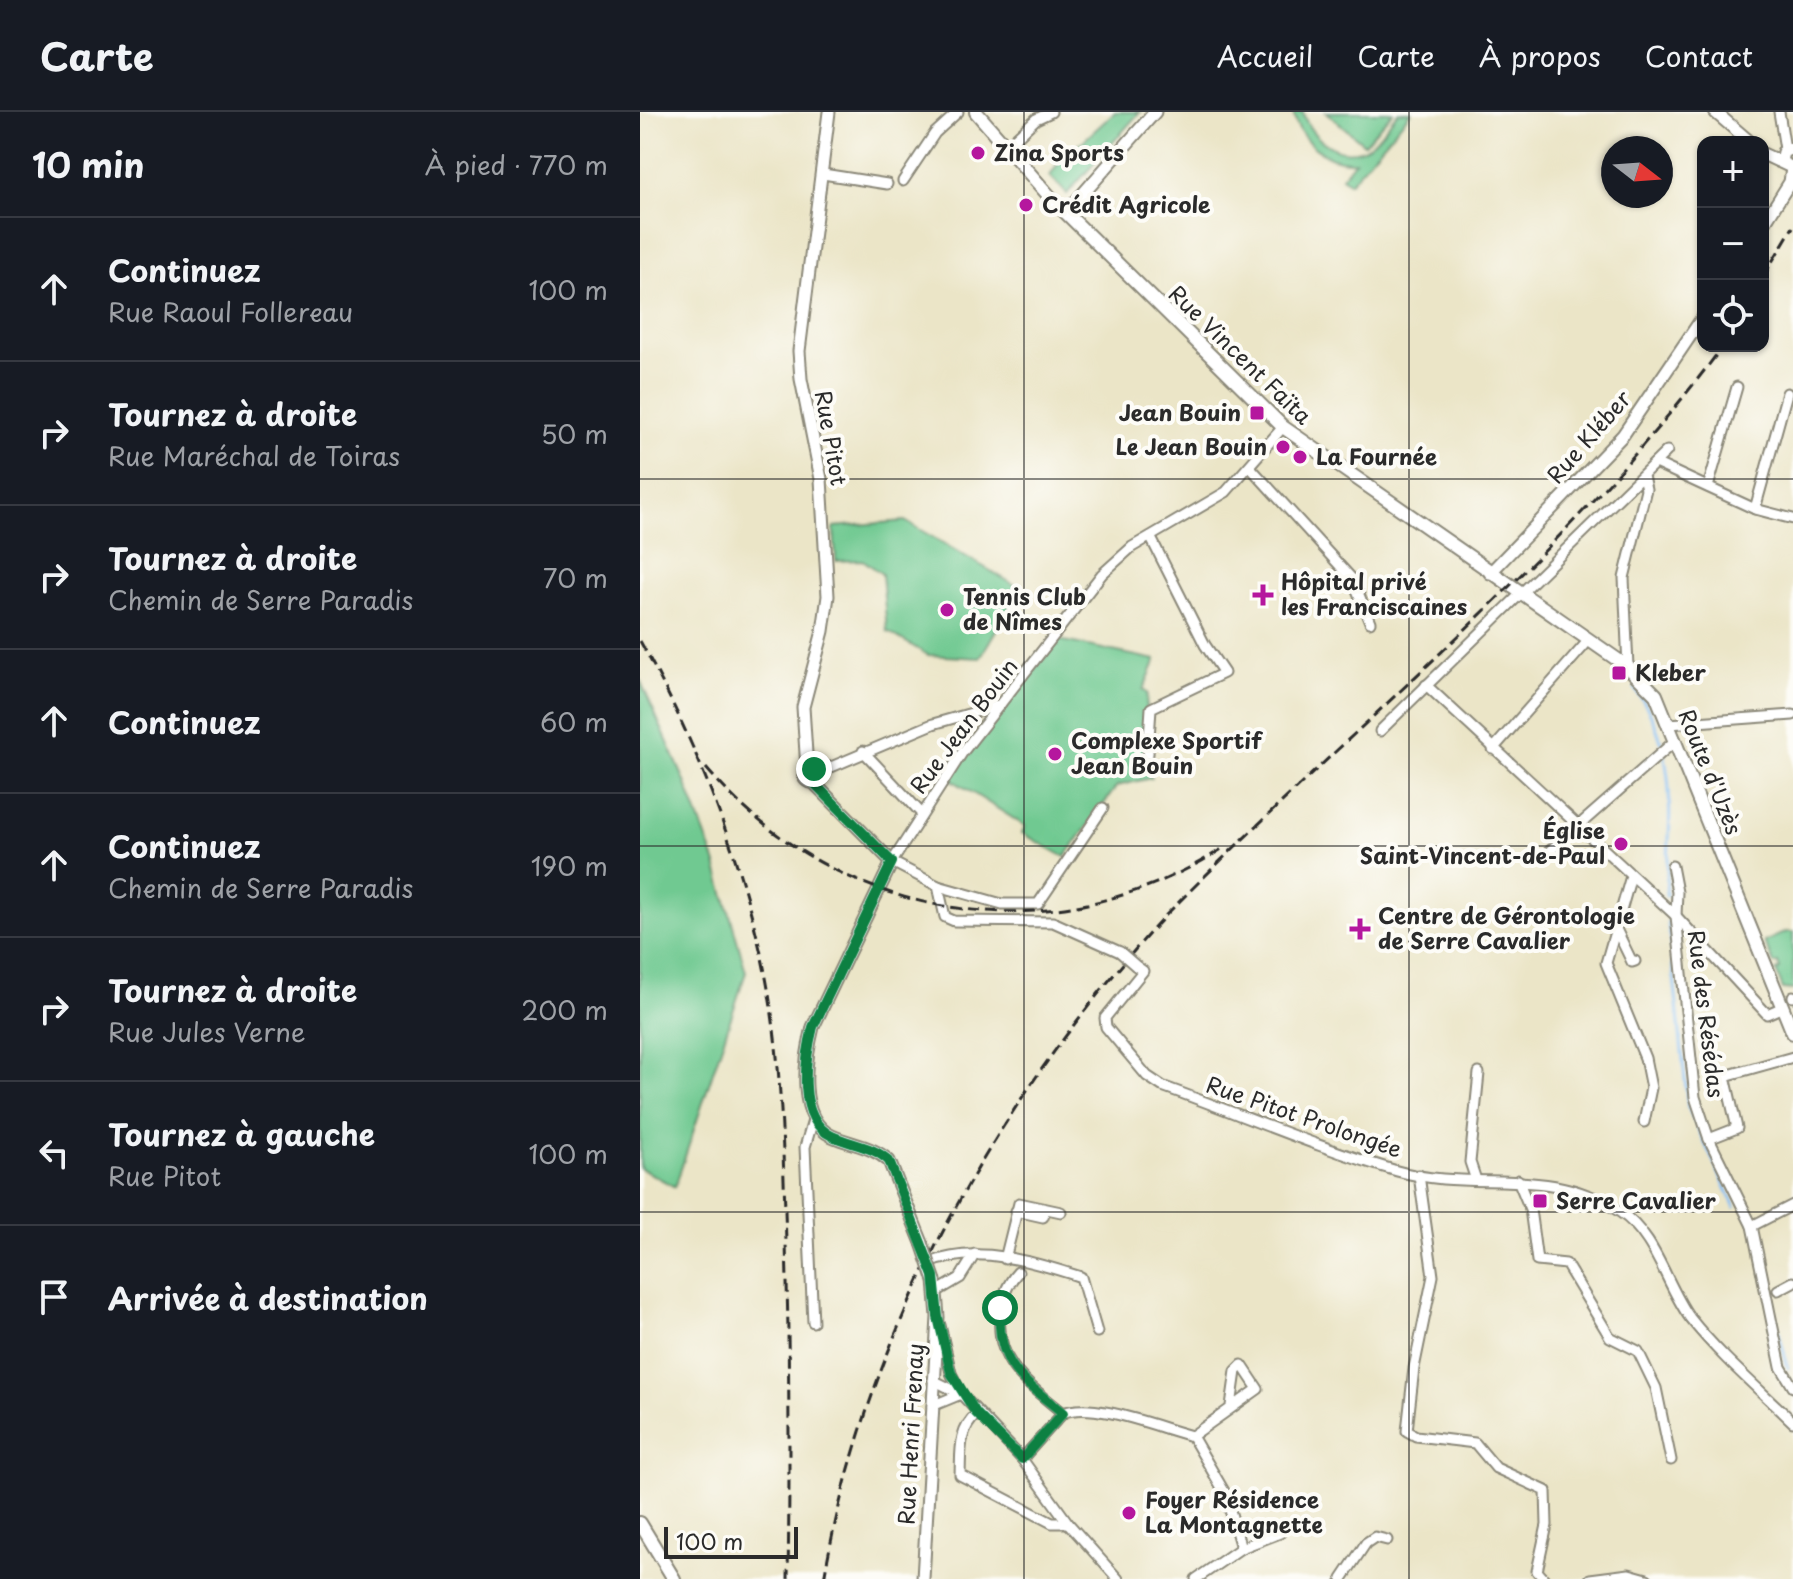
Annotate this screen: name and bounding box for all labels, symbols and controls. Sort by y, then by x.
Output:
text: Carte [40,27,154,84]
text: Accueil [1217,34,1313,77]
text: Carte [1357,34,1435,77]
text: À propos [1479,34,1601,77]
text: Contact [1645,34,1753,77]
place label: Zina Sports [994,135,1124,168]
north arrow [1601,136,1673,208]
map controls [1697,136,1769,352]
button: + [1697,136,1769,208]
text: 10 min [32,138,145,190]
marker: Zina Sports [969,144,987,162]
text: À pied · 770 m [425,145,608,184]
place label: Crédit Agricole [1042,187,1211,220]
marker: Crédit Agricole [1017,196,1035,214]
button: − [1697,208,1769,280]
text: Continuez [108,247,261,292]
icon: ahead [32,267,76,311]
text: 100 m [528,270,608,309]
street label: Rue Vincent Faïta [1162,277,1320,431]
button: locate [1697,280,1769,352]
text: Rue Raoul Follereau [108,292,353,331]
street label: Rue Kléber [1538,382,1638,490]
street label: Rue Pitot [808,388,857,488]
text: Tournez à droite [108,391,357,436]
place label: Jean Bouin [1119,395,1241,428]
marker: Jean Bouin [1248,404,1266,422]
icon: right [32,411,76,455]
text: 50 m [541,414,608,453]
place label: Le Jean Bouin [1115,429,1267,462]
text: Rue Maréchal de Toiras [108,436,400,475]
marker: Le Jean Bouin [1274,438,1292,456]
place label: La Fournée [1316,439,1437,472]
marker: La Fournée [1291,448,1309,466]
text: Tournez à droite [108,535,357,580]
icon: right [32,555,76,599]
text: 70 m [543,558,608,597]
place label: Hôpital privé les Franciscaines [1281,564,1467,622]
place label: Tennis Club de Nîmes [963,579,1086,637]
text: Chemin de Serre Paradis [108,580,413,619]
marker: Hôpital privé les Franciscaines [1252,584,1274,606]
marker: Tennis Club de Nîmes [938,601,956,619]
street label: Rue Jean Bouin [901,651,1025,800]
place label: Kleber [1635,655,1706,688]
marker: Kleber [1610,664,1628,682]
icon: ahead [32,699,76,743]
text: Continuez [108,699,261,744]
text: 60 m [540,702,608,741]
street label: Route d'Uzès [1671,704,1752,839]
place label: Complexe Sportif Jean Bouin [1071,723,1263,781]
marker: Complexe Sportif Jean Bouin [1046,745,1064,763]
route end [796,751,832,787]
place label: Église Saint-Vincent-de-Paul [1360,813,1605,871]
text: Continuez [108,823,261,868]
marker: Église Saint-Vincent-de-Paul [1612,835,1630,853]
icon: ahead [32,843,76,887]
text: 190 m [531,846,608,885]
text: Chemin de Serre Paradis [108,868,413,907]
place label: Centre de Gérontologie de Serre Cavalier [1378,898,1635,956]
marker: Centre de Gérontologie de Serre Cavalier [1349,918,1371,940]
street label: Rue des Résédas [1681,928,1734,1099]
text: Tournez à droite [108,967,357,1012]
icon: right [32,987,76,1031]
text: 200 m [521,990,608,1029]
text: Rue Jules Verne [108,1012,306,1051]
street label: Rue Pitot Prolongée [1202,1067,1407,1165]
text: Tournez à gauche [108,1111,375,1156]
icon: left [32,1131,76,1175]
text: 100 m [528,1134,608,1173]
text: Rue Pitot [108,1156,221,1195]
place label: Serre Cavalier [1556,1183,1717,1216]
marker: Serre Cavalier [1531,1192,1549,1210]
icon: arrive [32,1275,76,1319]
text: Arrivée à destination [108,1275,428,1320]
route start [982,1290,1018,1326]
street label: Rue Henri Frenay [888,1342,931,1526]
place label: Foyer Résidence La Montagnette [1145,1482,1323,1540]
marker: Foyer Résidence La Montagnette [1120,1504,1138,1522]
scale bar [664,1523,798,1559]
text: 100 m [676,1524,743,1557]

